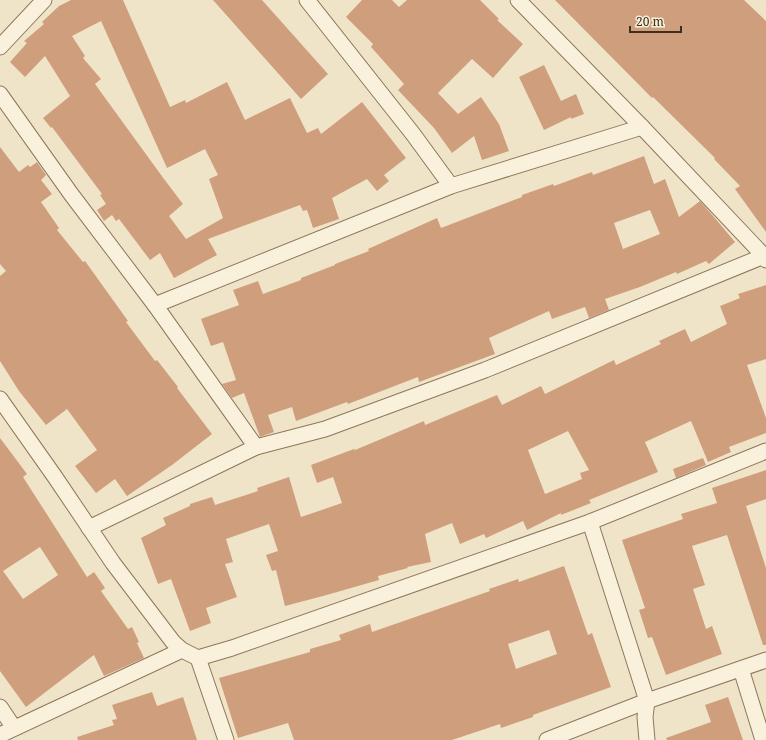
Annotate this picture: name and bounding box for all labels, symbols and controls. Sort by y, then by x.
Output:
scale bar [630,8,681,34]
text: 20 m [636,13,664,30]

